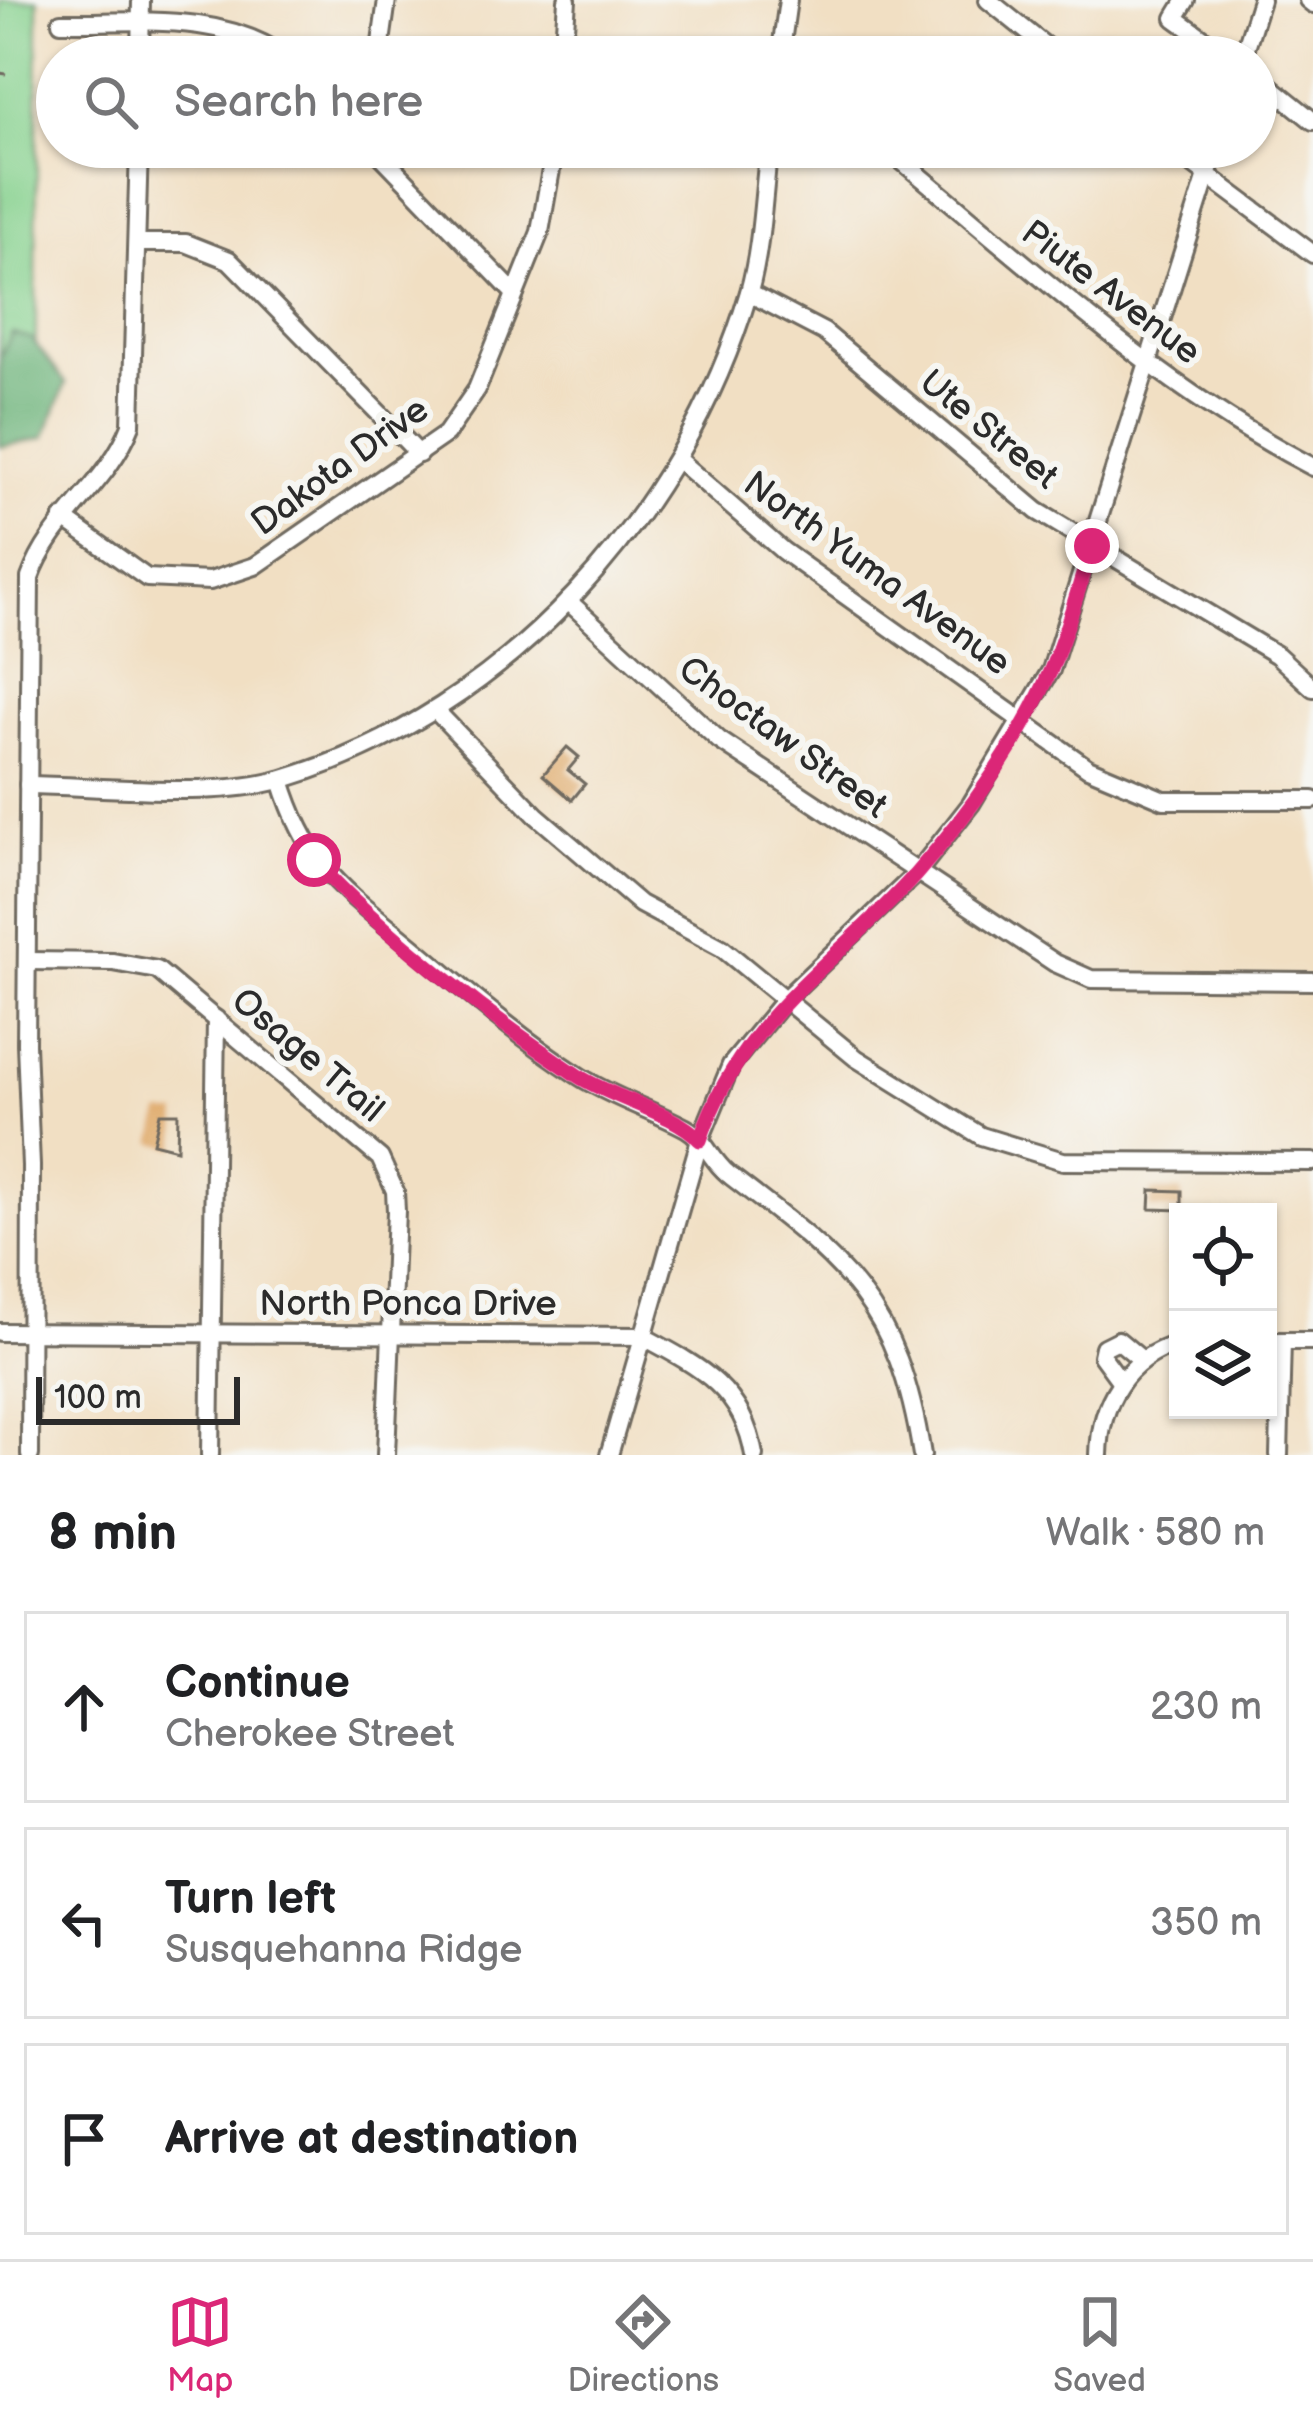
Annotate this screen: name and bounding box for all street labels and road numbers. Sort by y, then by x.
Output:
street label: Piute Avenue [1013,212,1208,374]
street label: Ute Street [911,361,1066,499]
street label: Dakota Drive [244,389,437,546]
street label: North Yuma Avenue [735,463,1018,685]
street label: Choctaw Street [670,648,895,828]
street label: Osage Trail [223,980,392,1132]
street label: North Ponca Drive [259,1283,557,1326]

